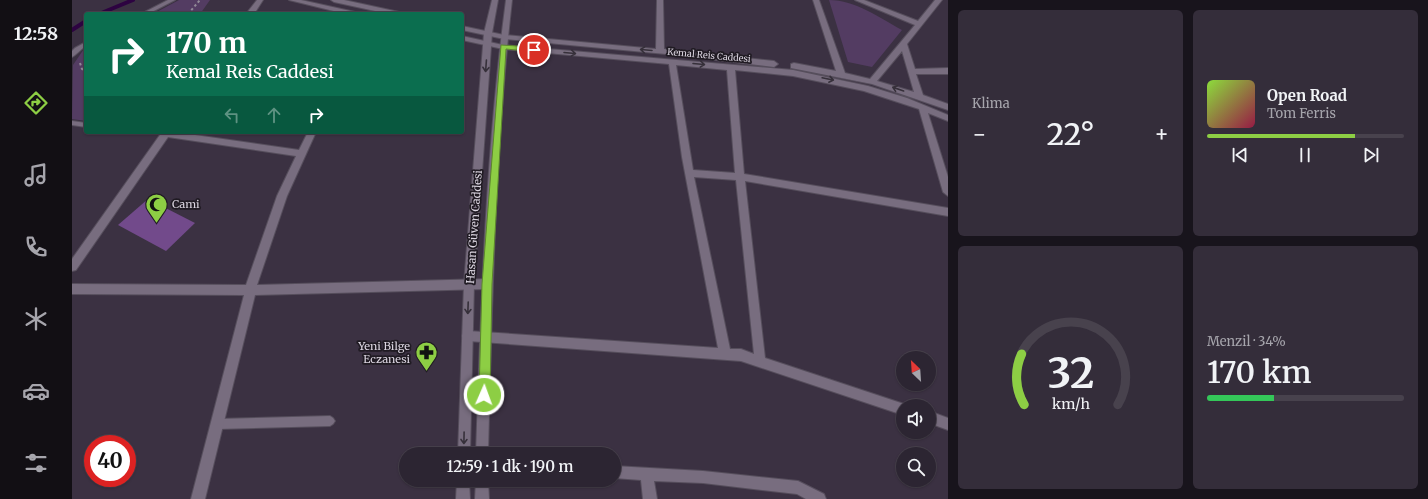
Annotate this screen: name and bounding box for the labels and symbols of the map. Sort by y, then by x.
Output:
pin [517,33,551,67]
one-way arrow [640,46,653,54]
street label: Kemal Reis Caddesi [667,46,751,64]
one-way arrow [563,49,576,56]
one-way arrow [482,59,489,72]
one-way arrow [692,60,705,68]
one-way arrow [822,76,835,84]
one-way arrow [892,85,905,92]
street label: Hasan Güven Caddesi [463,169,485,284]
mosque icon: Cami [143,191,169,224]
place label: Cami [172,197,200,211]
one-way arrow [465,301,472,314]
place label: Yeni Bilge Eczanesi [357,339,410,366]
pharmacy icon: Yeni Bilge Eczanesi [413,339,439,372]
north arrow [896,351,936,391]
position arrow [463,374,505,416]
one-way arrow [460,431,468,444]
speed limit sign: 40 [84,435,136,487]

